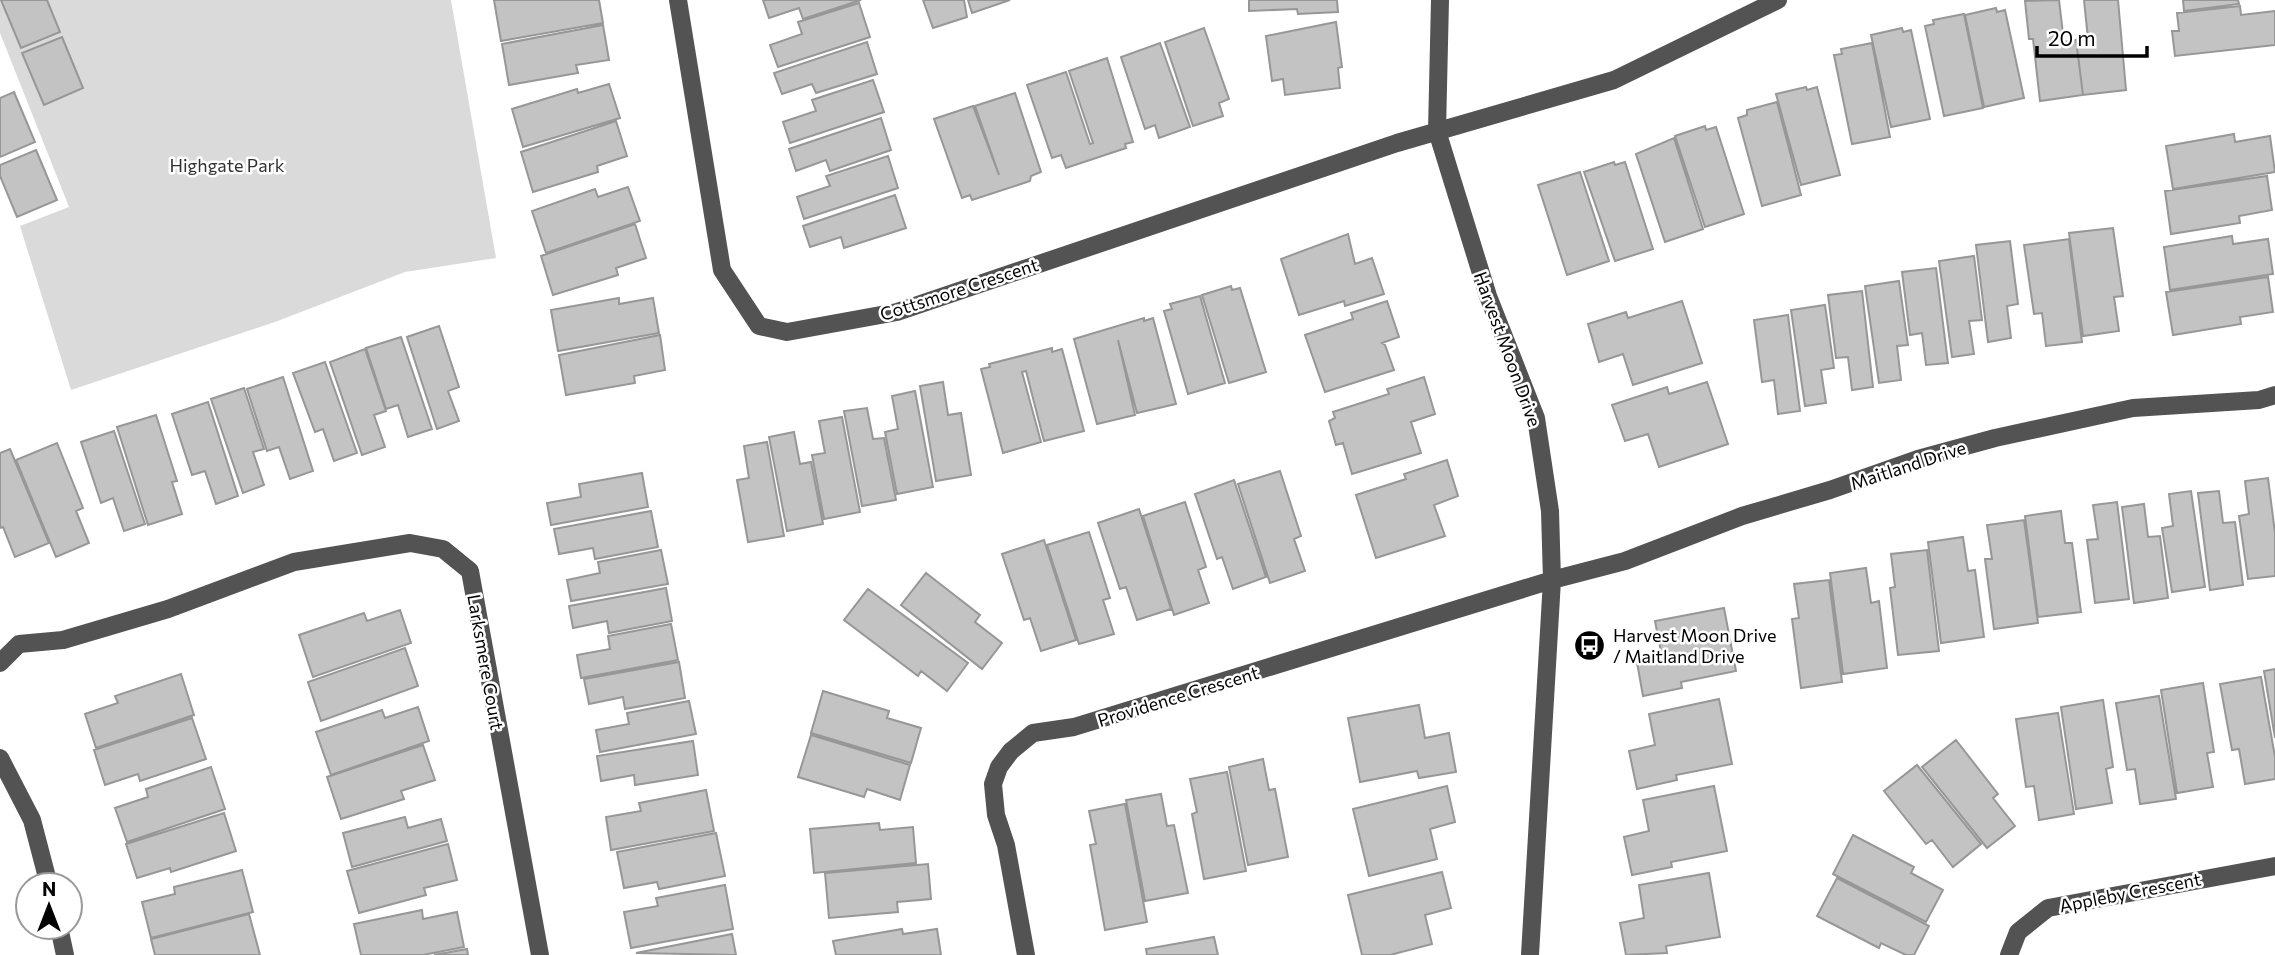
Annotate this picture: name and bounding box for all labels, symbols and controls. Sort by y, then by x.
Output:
scale bar [2037,14,2147,58]
text: 20 m [2048,25,2096,50]
park label: Highgate Park [169,154,285,176]
street label: Cottsmore Crescent [877,253,1041,325]
street label: Harvest Moon Drive [1470,268,1546,430]
street label: Maitland Drive [1847,436,1969,494]
street label: Larksmere Court [463,592,509,732]
place label: Harvest Moon Drive / Maitland Drive [1613,624,1776,667]
bus stop icon: Harvest Moon Drive / Maitland Drive [1573,628,1607,662]
street label: Providence Crescent [1095,661,1261,731]
street label: Appleby Crescent [2057,867,2203,917]
north arrow [14,871,84,941]
text: N [42,877,56,900]

